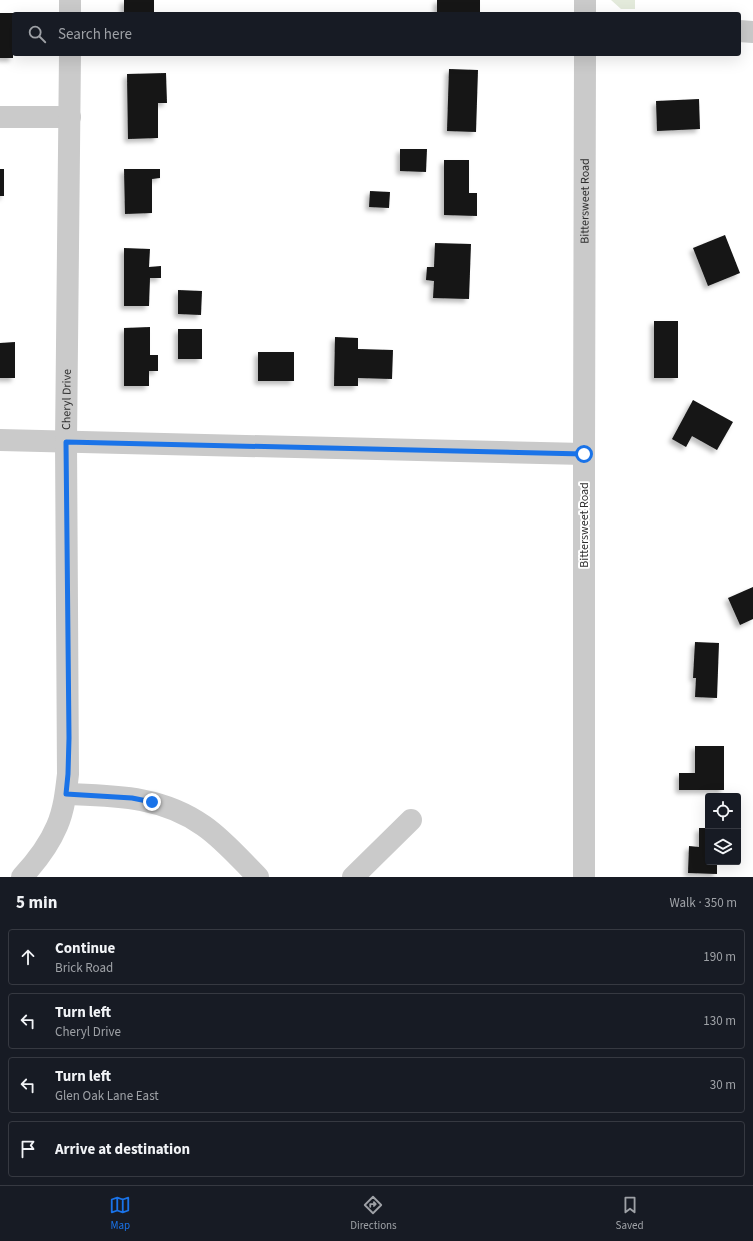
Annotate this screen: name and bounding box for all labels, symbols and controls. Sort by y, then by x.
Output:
search box [12,12,741,56]
icon: search [26,23,48,45]
text: Search here [58,24,132,45]
street label: Bittersweet Road [576,158,593,244]
street label: Cheryl Drive [58,369,75,430]
route start [575,445,593,463]
street label: Bittersweet Road [576,482,593,568]
route end [143,793,161,811]
map controls [705,793,741,865]
button: locate [705,793,741,829]
button: layers [705,829,741,865]
text: 5 min [16,891,57,915]
text: Walk · 350 m [669,894,737,912]
text: Continue [55,938,115,959]
icon: ahead [17,946,39,968]
text: 190 m [703,948,736,966]
text: Brick Road [55,959,113,977]
text: Turn left [55,1002,111,1023]
icon: left [17,1010,39,1032]
text: 130 m [703,1012,736,1030]
text: Cheryl Drive [55,1023,121,1041]
text: Turn left [55,1066,111,1087]
icon: left [17,1074,39,1096]
text: 30 m [710,1076,736,1094]
text: Glen Oak Lane East [55,1087,159,1105]
icon: arrive [17,1138,39,1160]
text: Arrive at destination [55,1139,190,1160]
tab: Map [109,1194,131,1233]
tab: Directions [350,1194,397,1233]
tab: Saved [616,1194,644,1233]

